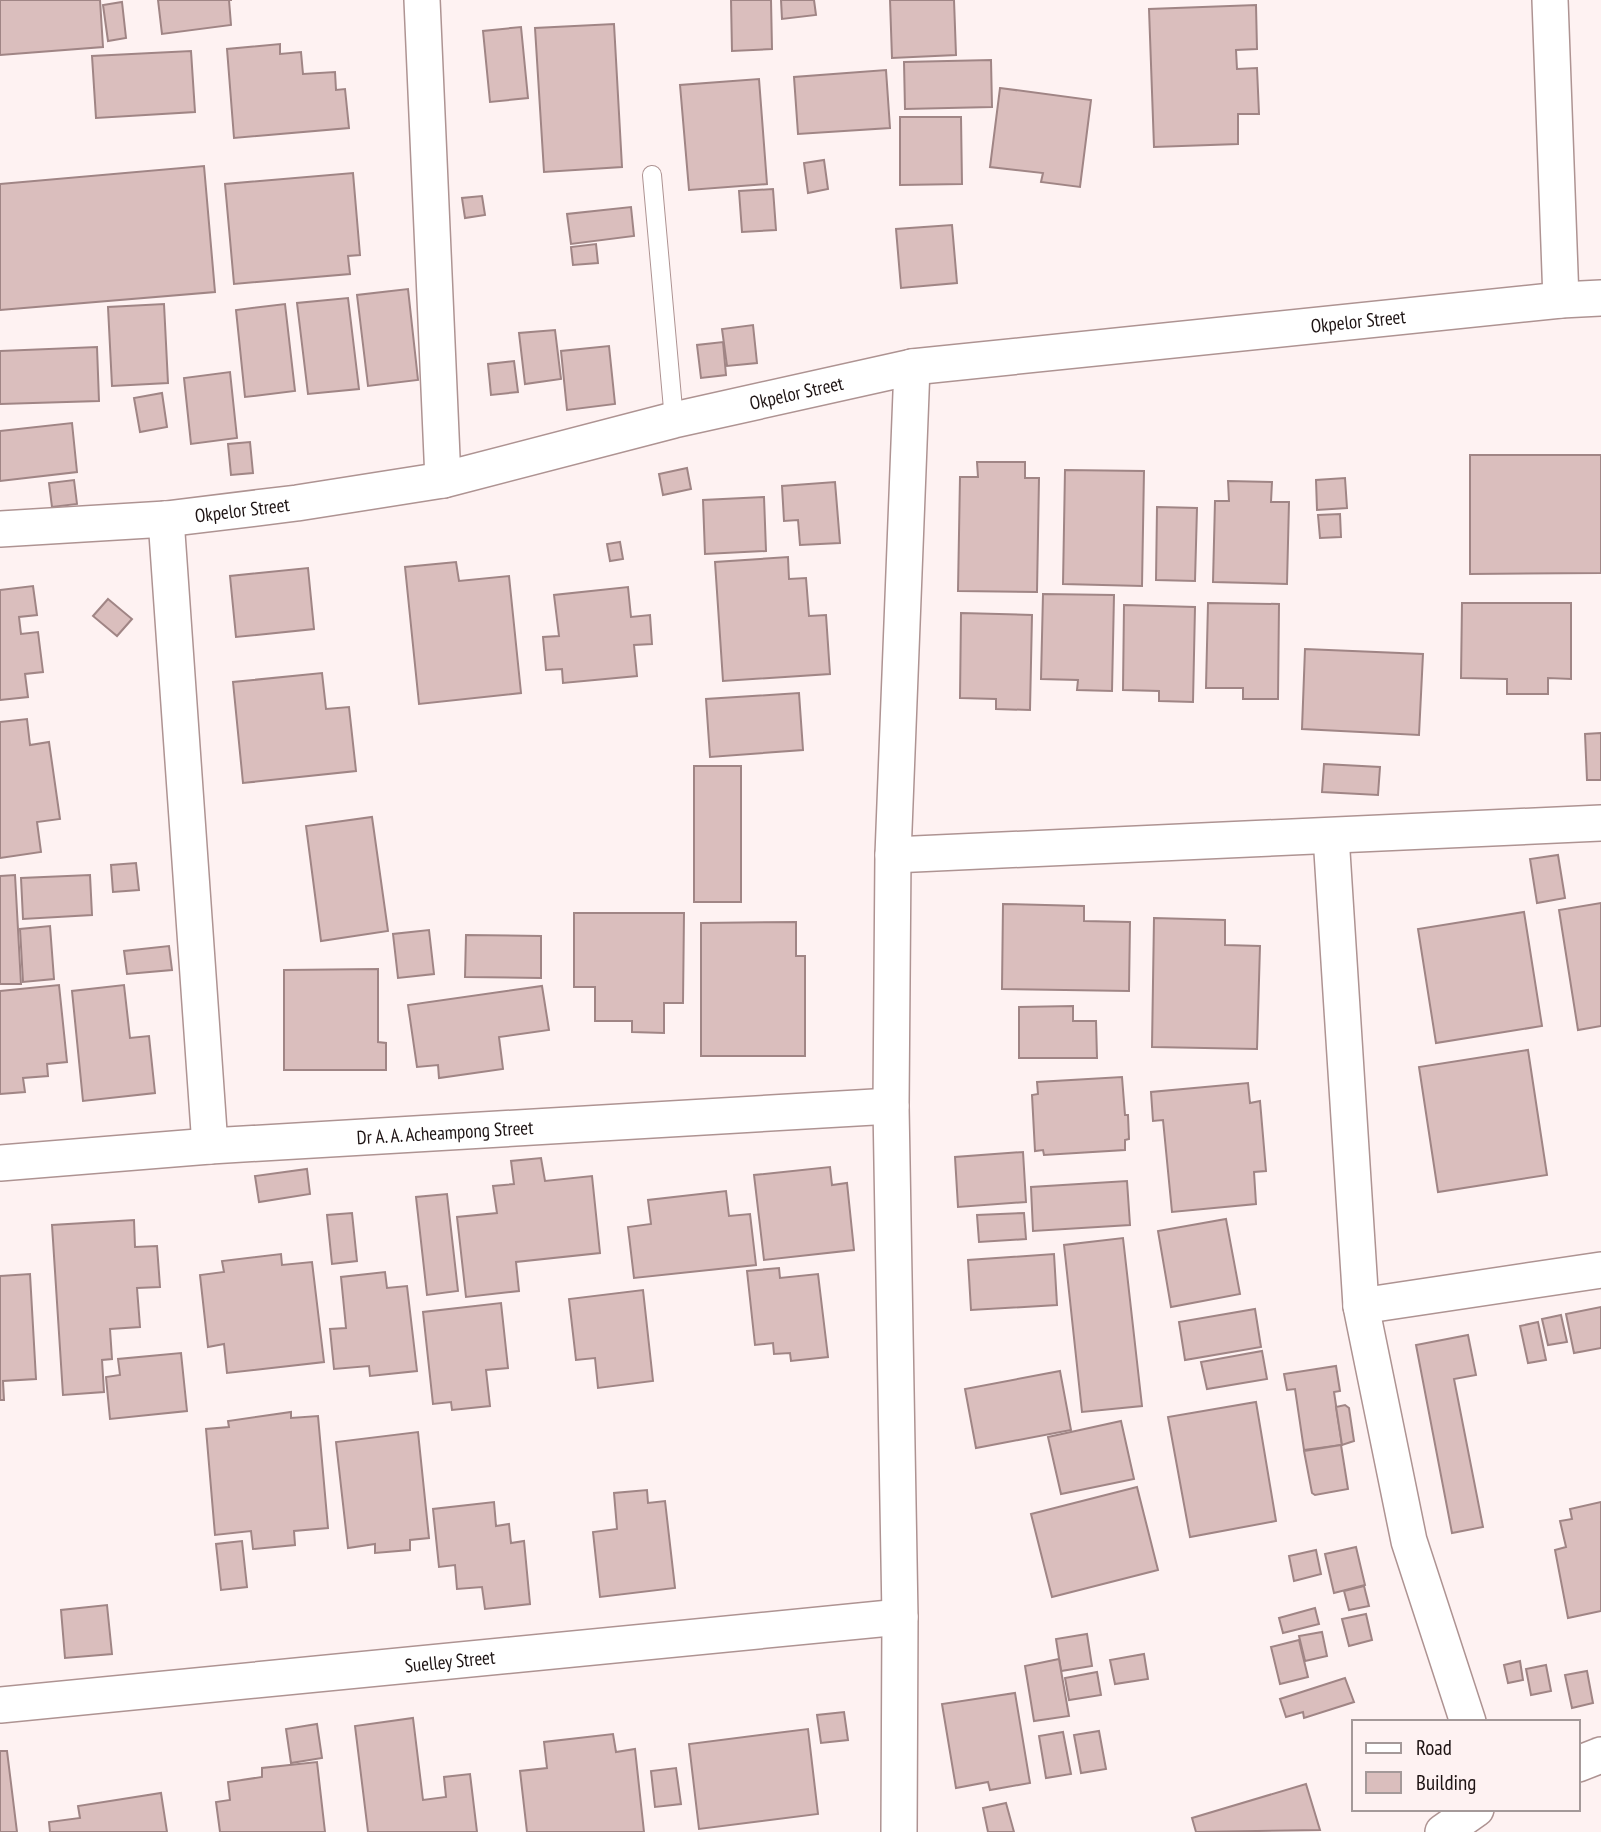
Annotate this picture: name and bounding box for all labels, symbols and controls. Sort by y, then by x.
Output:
street label: Okpelor Street [1309,304,1407,338]
street label: Okpelor Street [747,371,846,415]
street label: Okpelor Street [193,492,292,527]
street label: Dr A. A. Acheampong Street [356,1115,535,1149]
street label: Suelley Street [404,1645,497,1677]
legend [1352,1720,1580,1811]
text: Road [1416,1734,1452,1761]
text: Building [1416,1769,1476,1796]

